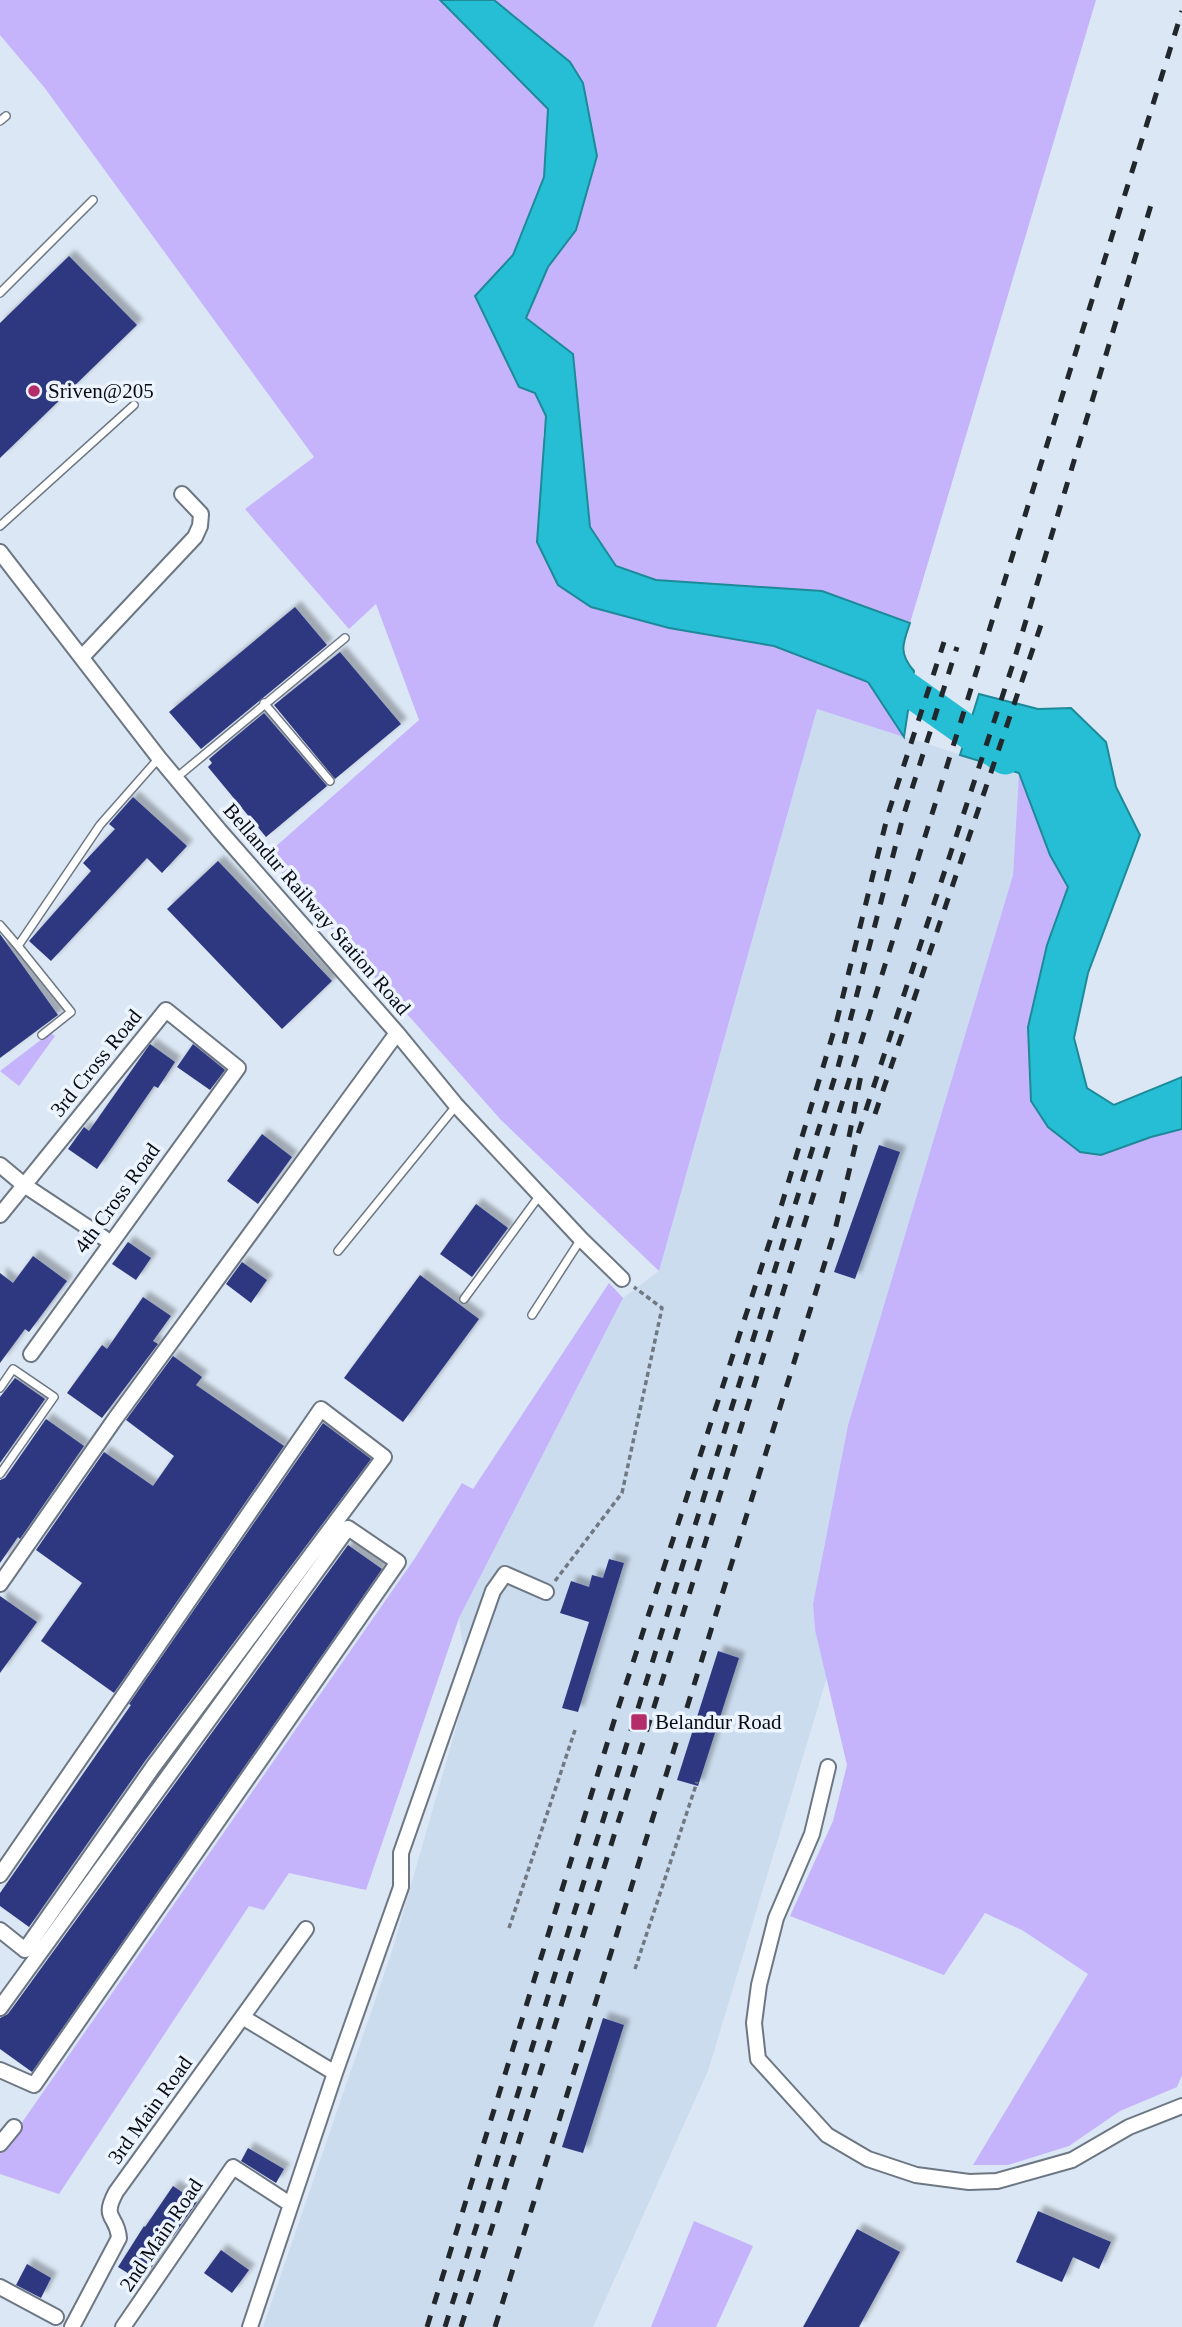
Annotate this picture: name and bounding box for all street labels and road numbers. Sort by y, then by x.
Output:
street label: Bellandur Railway Station Road [219,798,416,1020]
street label: 3rd Cross Road [46,1004,147,1121]
street label: 4th Cross Road [69,1138,165,1257]
street label: 3rd Main Road [103,2051,197,2168]
street label: 2nd Main Road [115,2174,208,2296]

